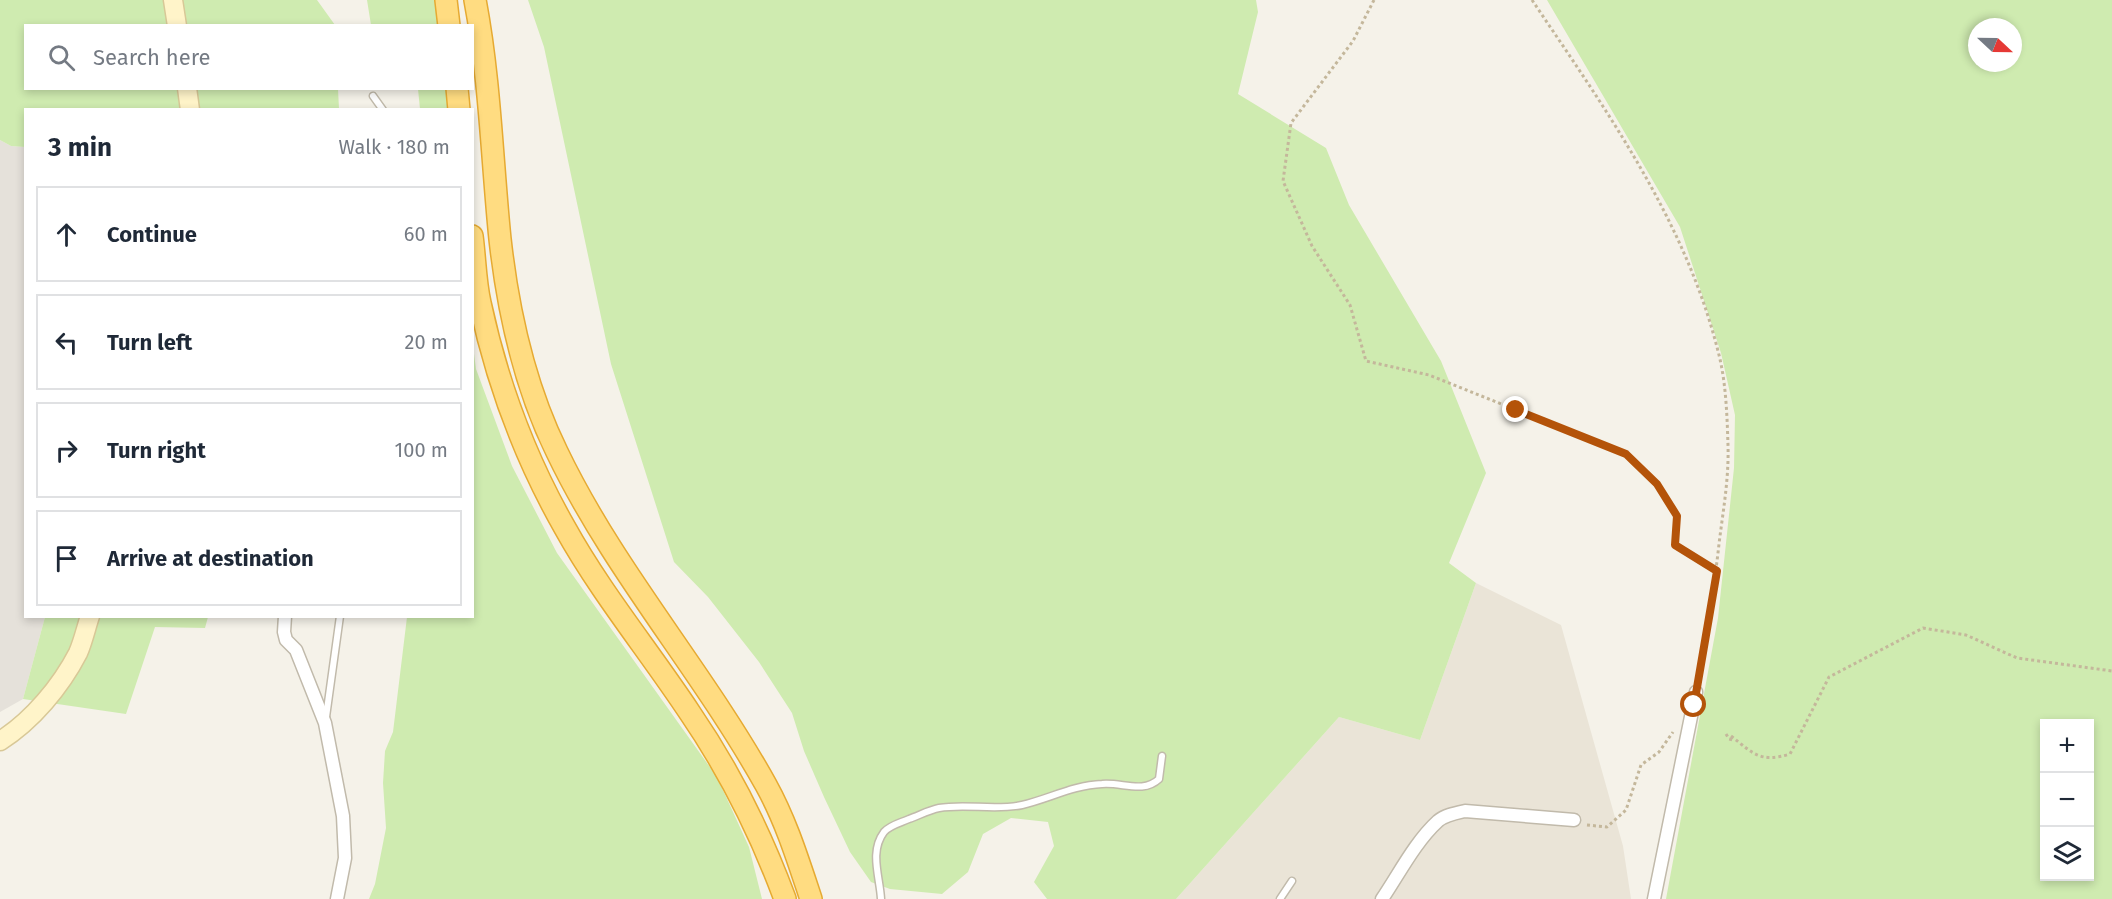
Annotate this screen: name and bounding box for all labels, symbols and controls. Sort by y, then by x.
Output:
north arrow [1968,18,2022,72]
search box [24,24,474,90]
icon: search [45,41,78,74]
text: Search here [93,44,211,71]
text: 3 min [48,132,112,163]
text: Walk · 180 m [339,135,450,159]
icon: ahead [50,218,83,251]
text: Continue [107,221,197,248]
text: 60 m [404,222,448,246]
icon: left [50,326,83,359]
text: Turn left [107,329,192,356]
text: 20 m [405,330,448,354]
route end [1502,396,1528,422]
icon: right [50,434,83,467]
text: Turn right [107,437,206,464]
text: 100 m [395,438,448,462]
icon: arrive [50,542,83,575]
text: Arrive at destination [107,545,314,572]
route start [1680,691,1706,717]
map controls [2040,719,2094,881]
button: + [2040,719,2094,773]
button: − [2040,773,2094,827]
button: layers [2040,827,2094,881]

